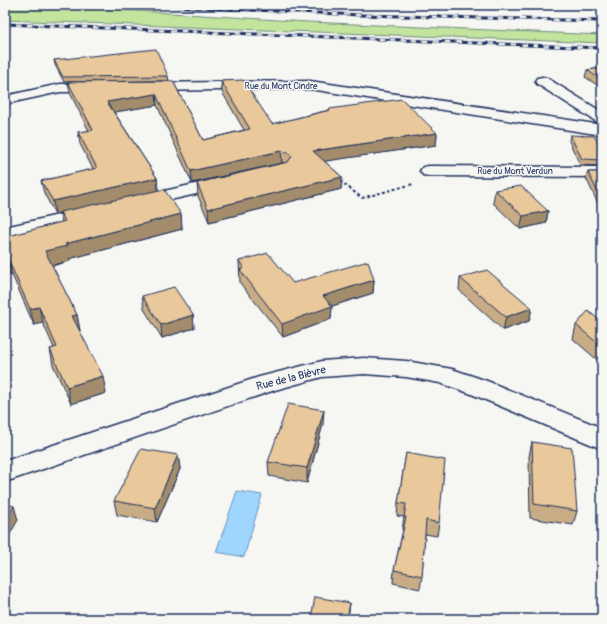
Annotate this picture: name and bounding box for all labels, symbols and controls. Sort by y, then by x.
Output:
street label: Rue du Mont Cindre [245,81,318,92]
street label: Rue du Mont Verdun [477,166,553,177]
street label: Rue de la Bièvre [255,363,328,393]

